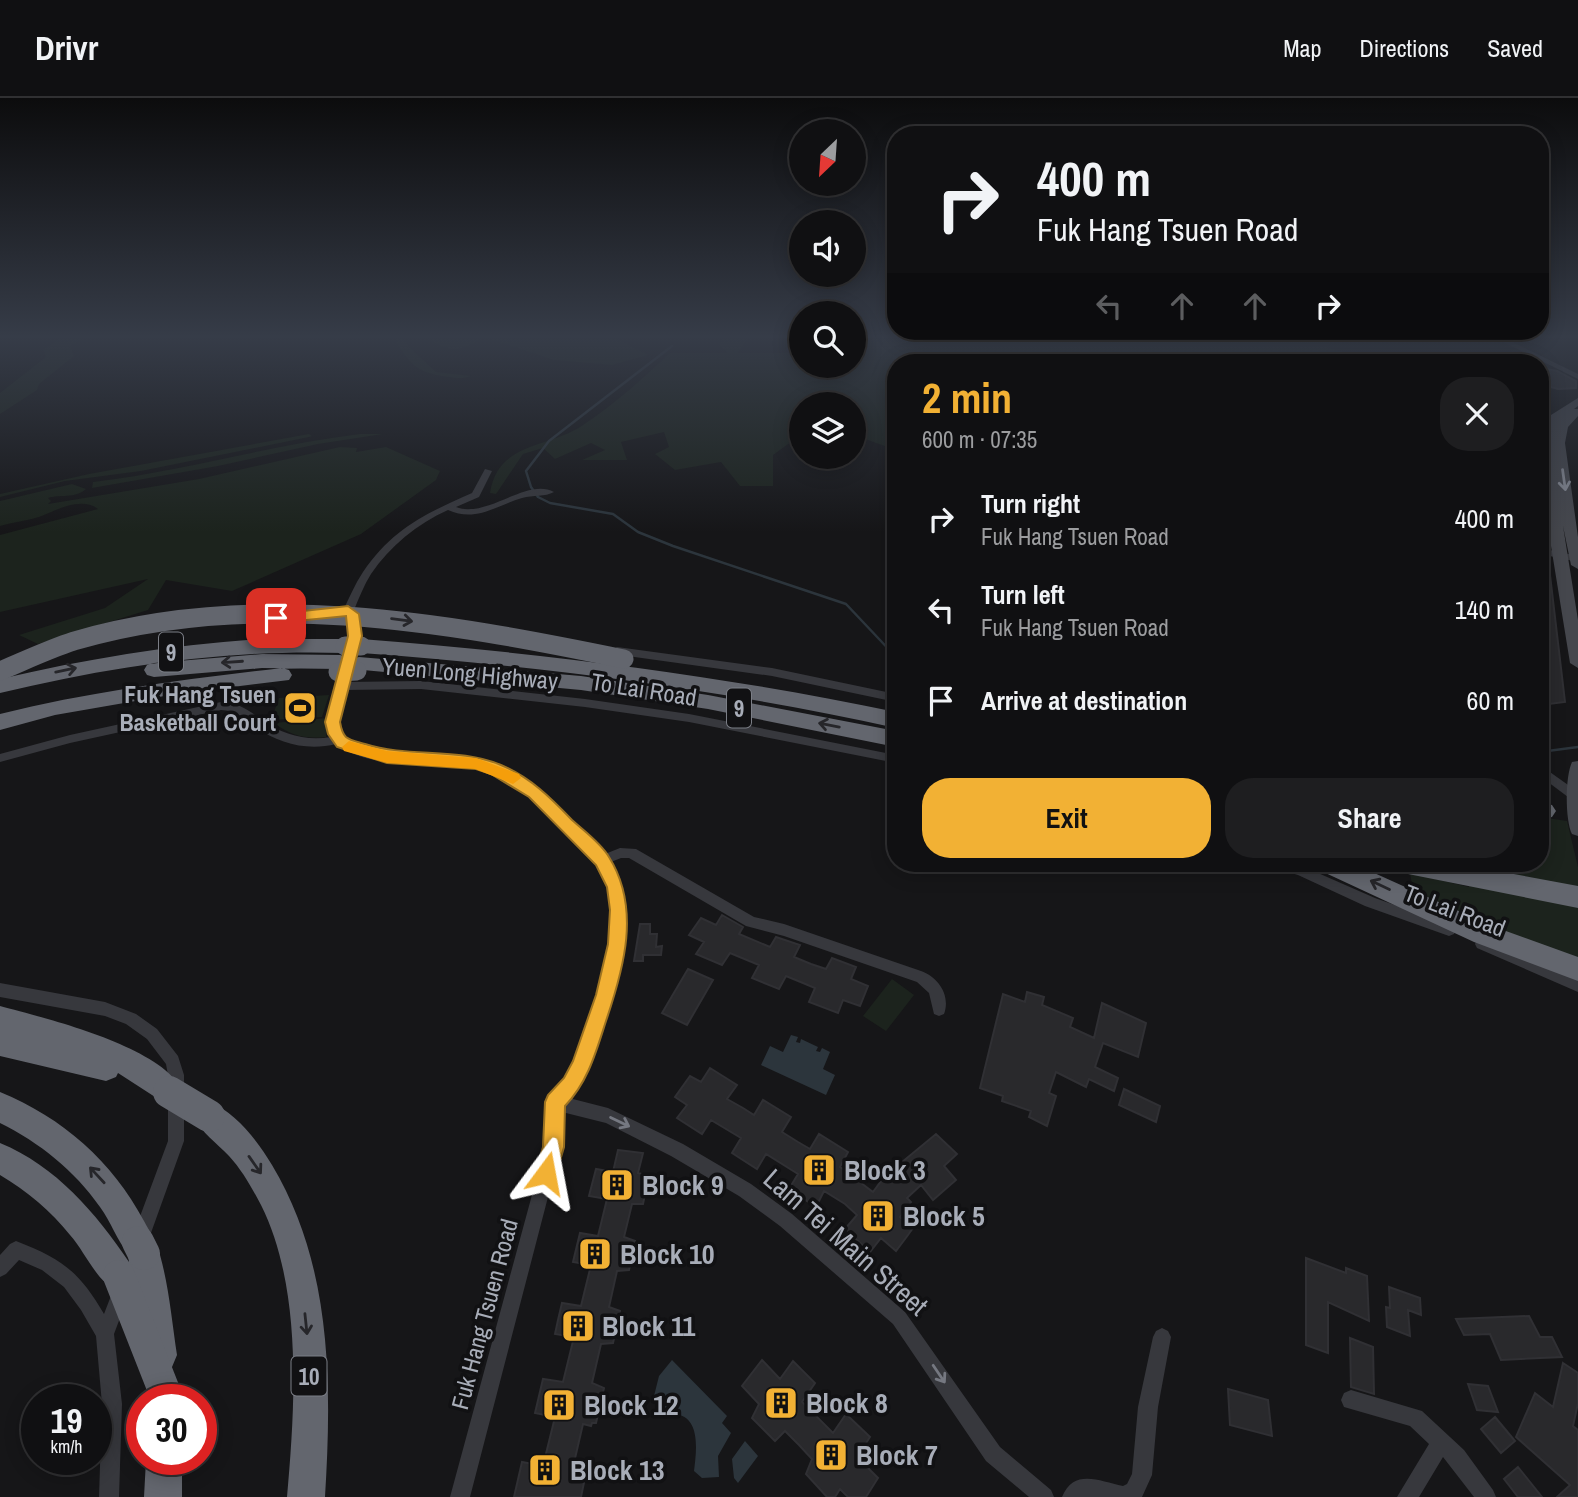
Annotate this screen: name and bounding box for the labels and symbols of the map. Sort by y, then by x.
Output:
north arrow [789,119,866,196]
one-way arrow [1557,468,1570,491]
pin [246,588,306,648]
one-way arrow [390,614,413,627]
road number: 9 [159,632,183,672]
street label: Yuen Long Highway [381,649,559,697]
one-way arrow [220,656,243,669]
one-way arrow [54,663,77,677]
street label: To Lai Road [589,665,699,713]
place label: Fuk Hang Tsuen Basketball Court [120,678,276,738]
road number: 9 [727,688,751,728]
sports icon: Fuk Hang Tsuen Basketball Court [281,689,319,727]
one-way arrow [818,718,841,731]
street label: To Lai Road [1400,876,1510,944]
one-way arrow [1370,878,1391,892]
one-way arrow [609,1116,630,1129]
position arrow [509,1136,583,1210]
building icon: Block 3 [800,1151,838,1189]
place label: Block 3 [844,1151,926,1189]
one-way arrow [248,1155,262,1175]
street label: Lam Tei Main Street [756,1160,936,1324]
one-way arrow [89,1166,105,1184]
building icon: Block 9 [598,1166,636,1204]
place label: Block 9 [642,1166,724,1204]
building icon: Block 5 [859,1197,897,1235]
place label: Block 5 [903,1197,985,1235]
street label: Fuk Hang Tsuen Road [443,1215,525,1413]
building icon: Block 10 [576,1235,614,1273]
place label: Block 10 [620,1235,714,1273]
building icon: Block 11 [559,1307,597,1345]
place label: Block 11 [602,1307,695,1345]
one-way arrow [300,1312,313,1335]
road number: 10 [292,1357,326,1396]
one-way arrow [932,1364,946,1383]
speed limit sign: 30 [126,1384,217,1475]
building icon: Block 8 [762,1384,800,1422]
place label: Block 8 [806,1384,888,1422]
building icon: Block 12 [540,1386,578,1424]
place label: Block 12 [584,1386,678,1424]
building icon: Block 7 [812,1436,850,1474]
place label: Block 7 [856,1436,938,1474]
building icon: Block 13 [526,1451,564,1489]
place label: Block 13 [570,1451,664,1489]

